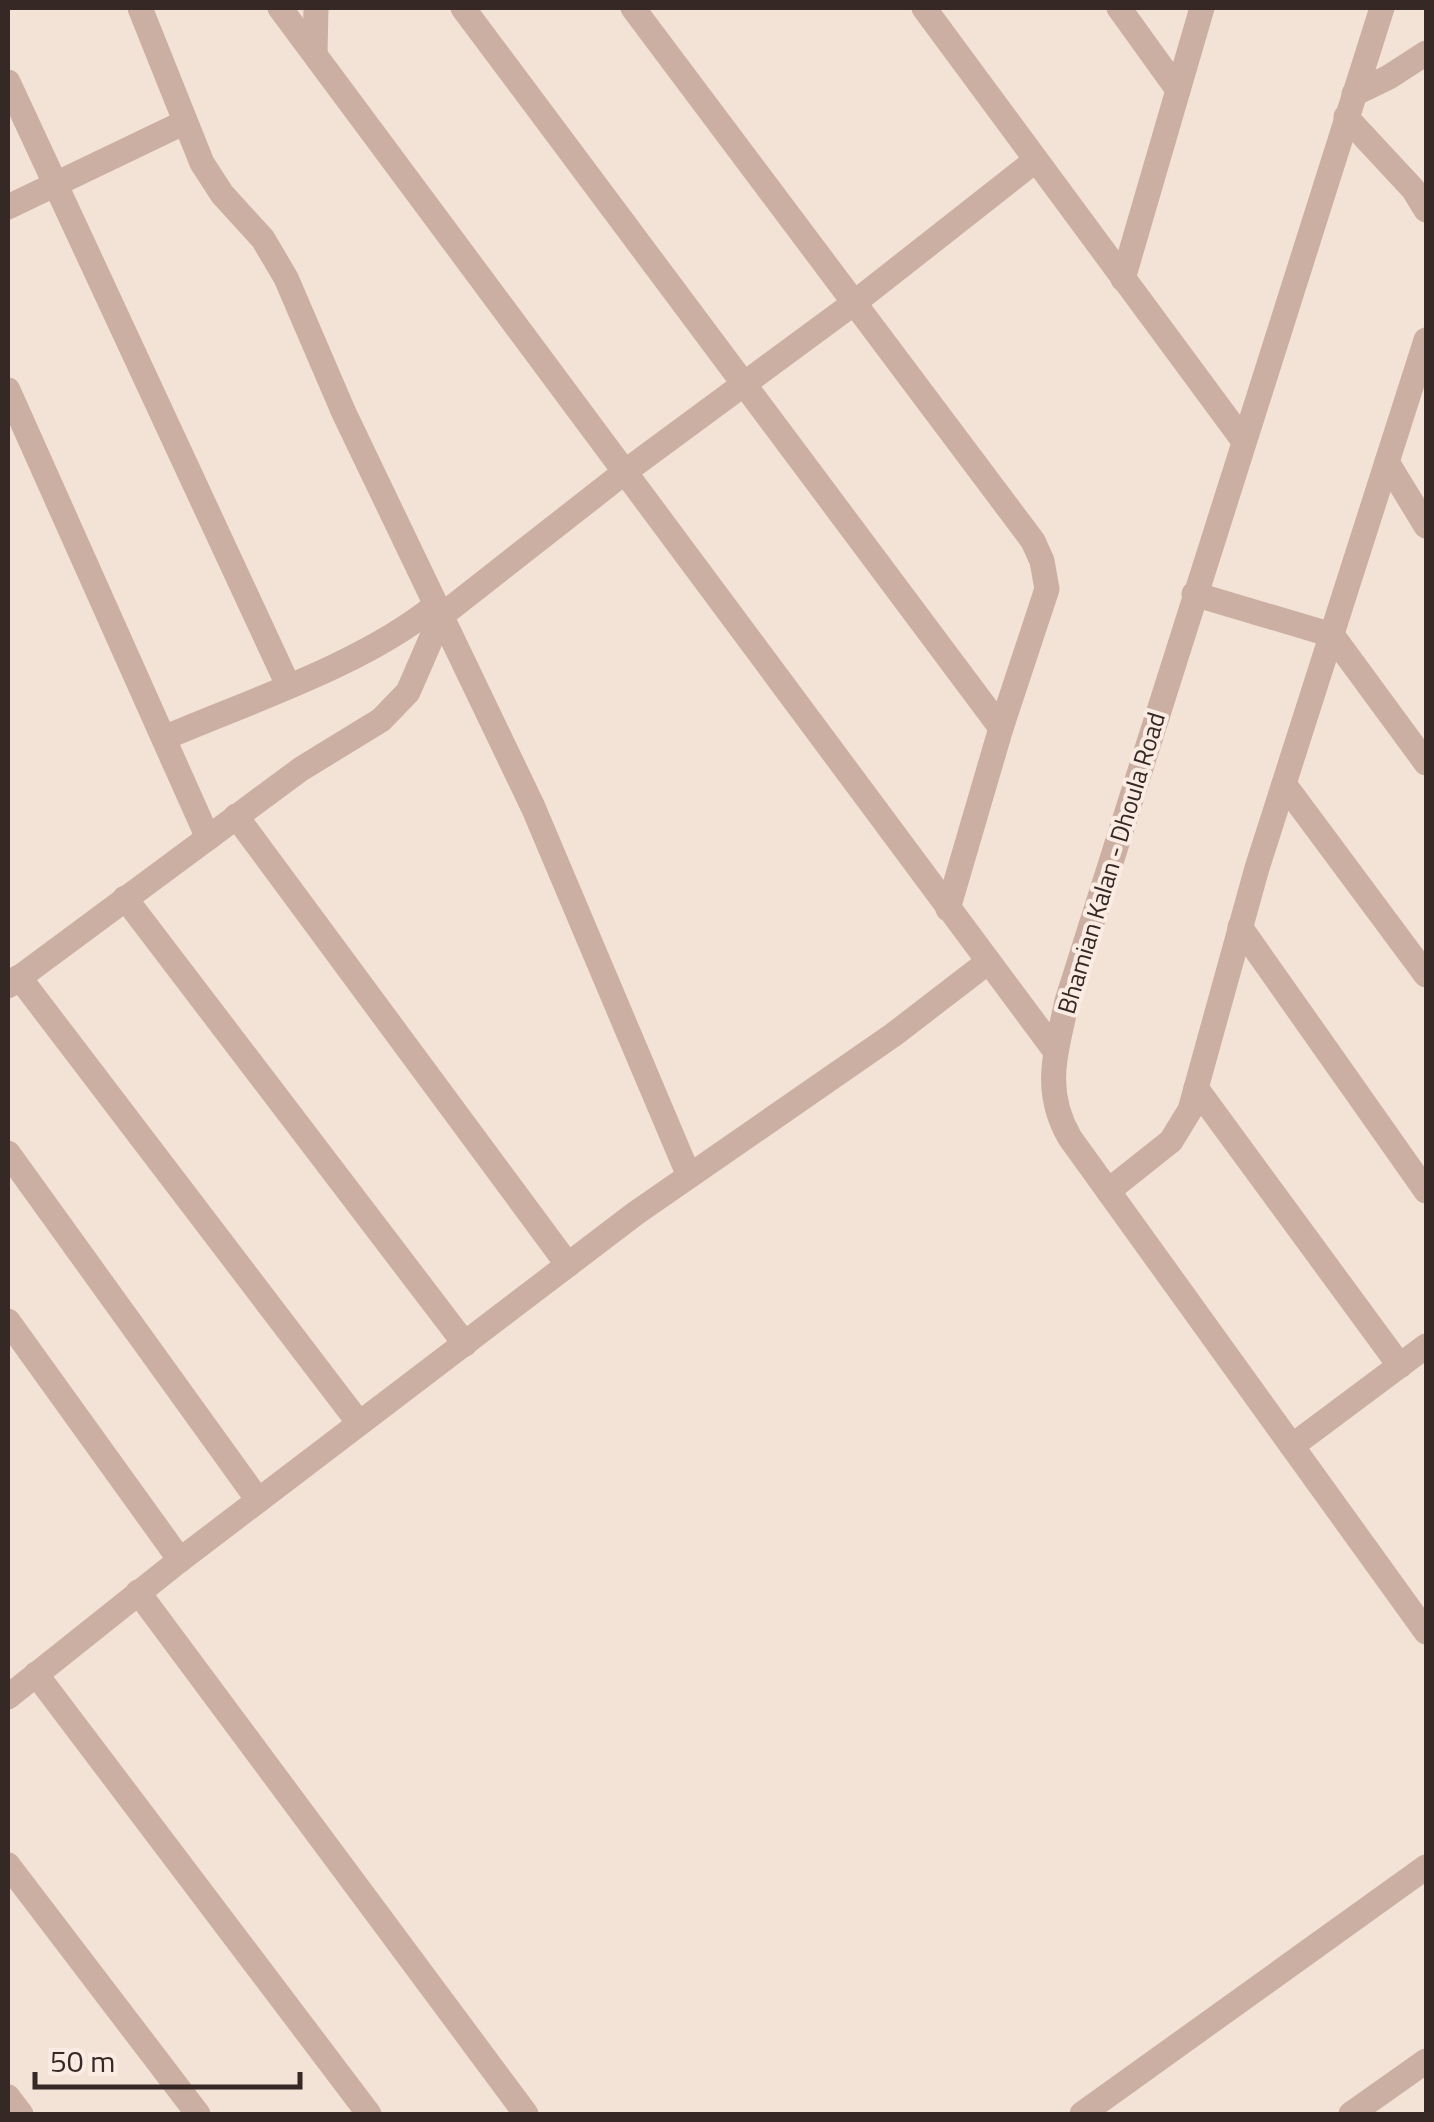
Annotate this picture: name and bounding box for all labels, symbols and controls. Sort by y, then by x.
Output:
street label: Bhamian Kalan - Dhoula Road [1047,708,1175,1018]
scale bar [35,2027,300,2089]
text: 50 m [50,2038,115,2084]

